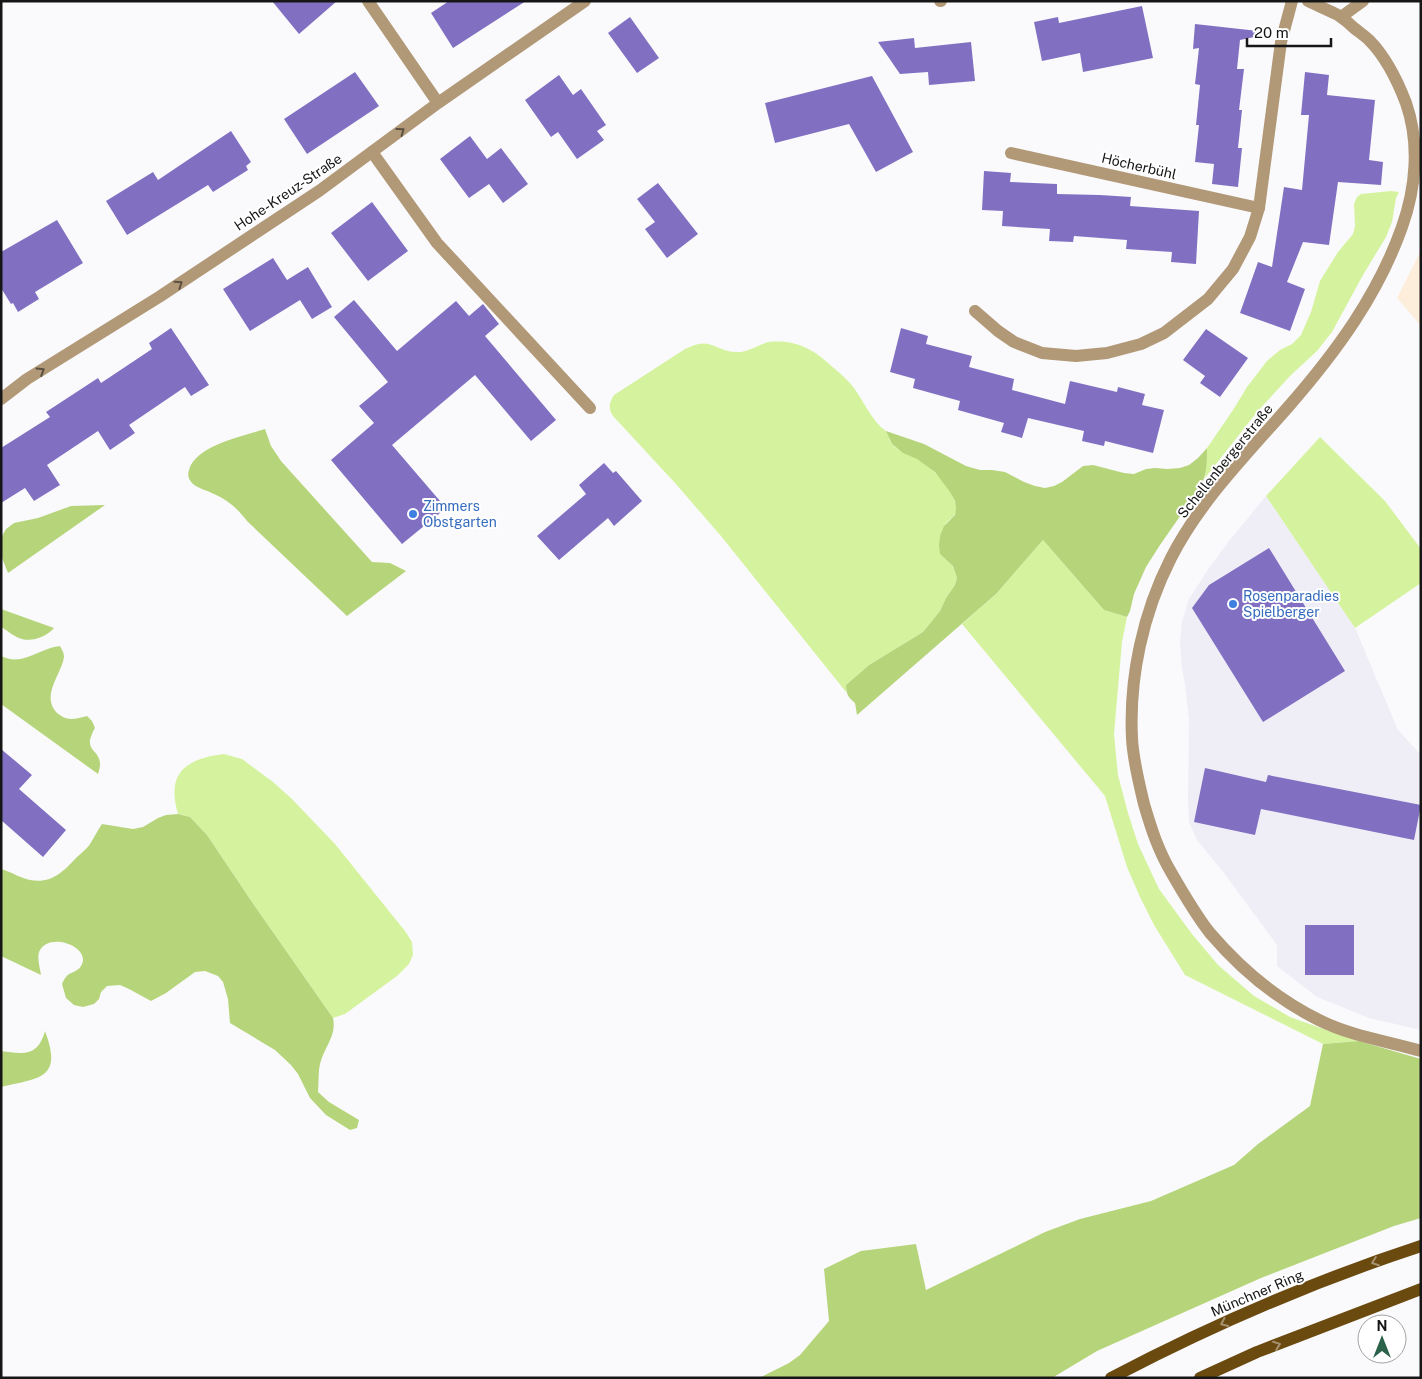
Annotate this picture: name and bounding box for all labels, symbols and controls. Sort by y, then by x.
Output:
scale bar [1247,15,1331,47]
text: 20 m [1254,24,1289,41]
one-way arrow [395,128,405,137]
street label: Hohe-Kreuz-Straße [231,150,345,234]
street label: Höcherbühl [1100,150,1178,182]
one-way arrow [174,281,183,291]
one-way arrow [36,367,45,377]
street label: Schellenbergerstraße [1174,401,1276,521]
place label: Zimmers Obstgarten [423,498,497,530]
marker: Zimmers Obstgarten [407,508,419,520]
place label: Rosenparadies Spielberger [1243,588,1339,620]
marker: Rosenparadies Spielberger [1227,598,1239,610]
one-way arrow [1371,1256,1379,1266]
street label: Münchner Ring [1208,1266,1306,1320]
north arrow [1357,1314,1407,1364]
one-way arrow [1220,1317,1229,1328]
text: N [1377,1318,1387,1334]
one-way arrow [1272,1341,1280,1351]

